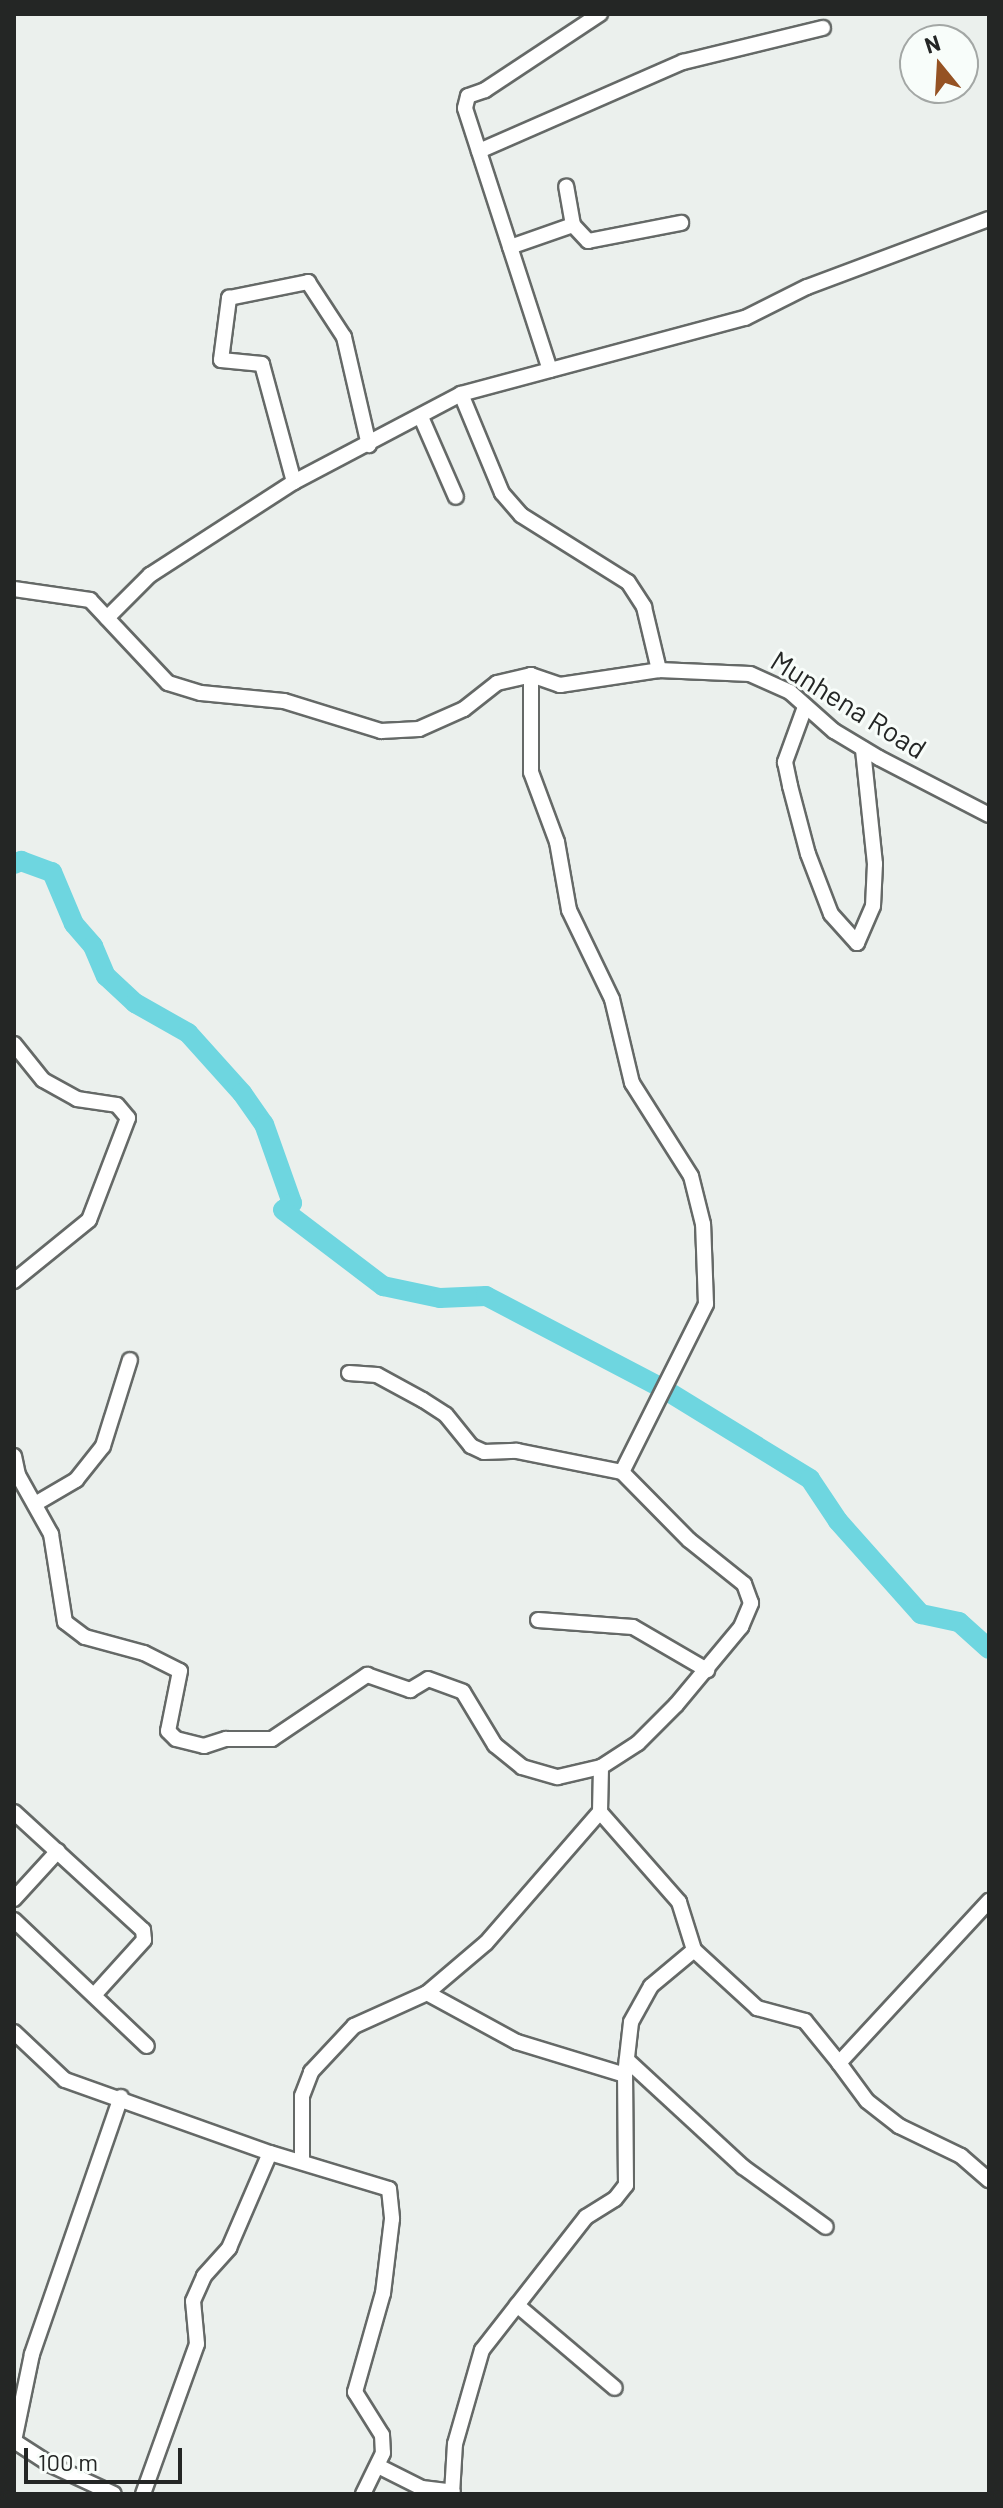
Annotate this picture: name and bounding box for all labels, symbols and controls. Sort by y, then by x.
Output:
north arrow [899,24,979,104]
text: N [921,28,943,58]
street label: Munhena Road [765,643,933,765]
scale bar [28,2432,186,2482]
text: 100 m [38,2447,98,2476]

